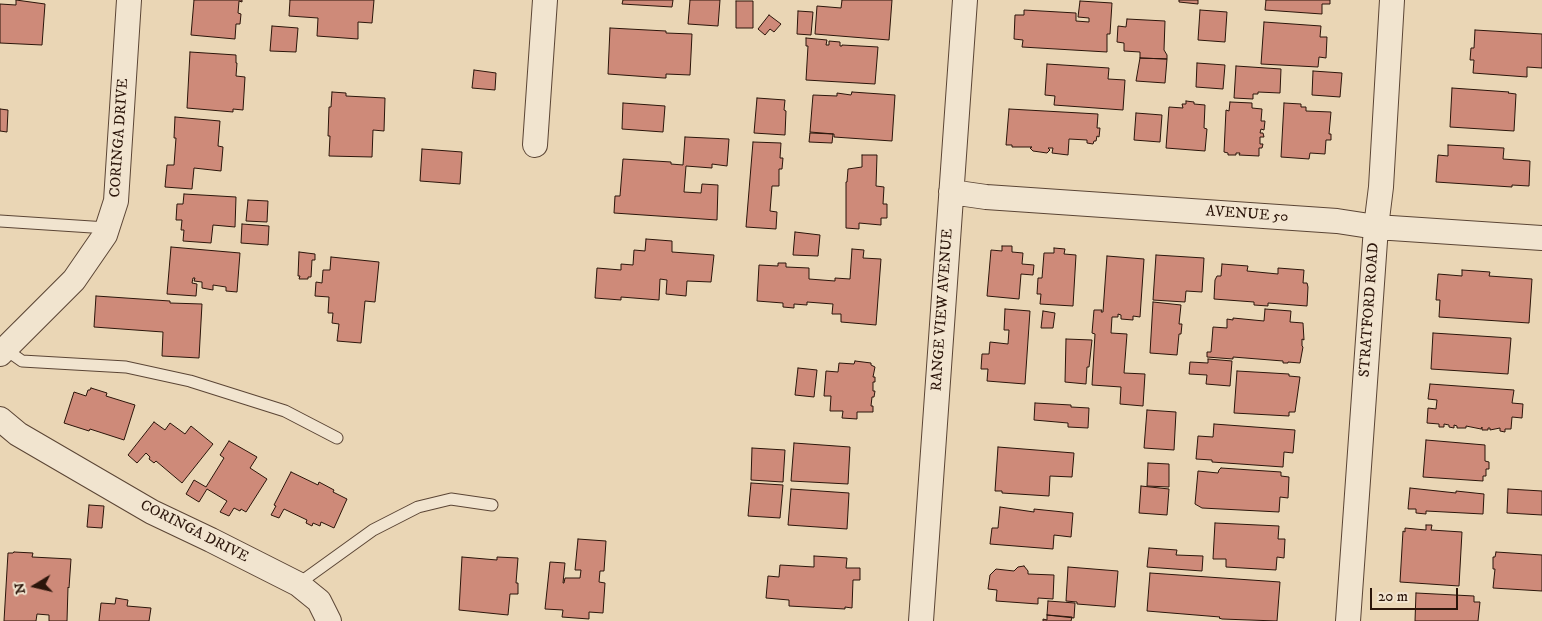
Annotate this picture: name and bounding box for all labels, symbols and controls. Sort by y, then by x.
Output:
street label: CORINGA DRIVE [107,78,133,198]
street label: AVENUE 50 [1205,203,1289,227]
street label: RANGE VIEW AVENUE [928,228,958,392]
street label: STRATFORD ROAD [1356,242,1384,378]
street label: CORINGA DRIVE [137,497,251,567]
north arrow [10,561,60,611]
scale bar [1372,578,1460,610]
text: N [10,581,30,595]
text: 20 m [1378,587,1408,606]

